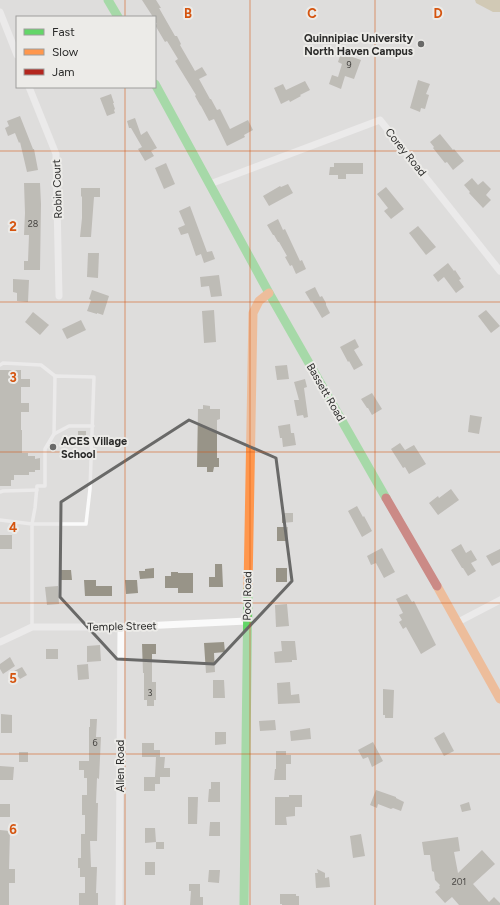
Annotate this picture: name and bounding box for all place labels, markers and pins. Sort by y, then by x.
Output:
place label: Quinnipiac University North Haven Campus [304,32,414,58]
marker: Quinnipiac University North Haven Campus [416,39,426,49]
place label: ACES Village School [61,435,127,461]
marker: ACES Village School [48,442,58,452]

